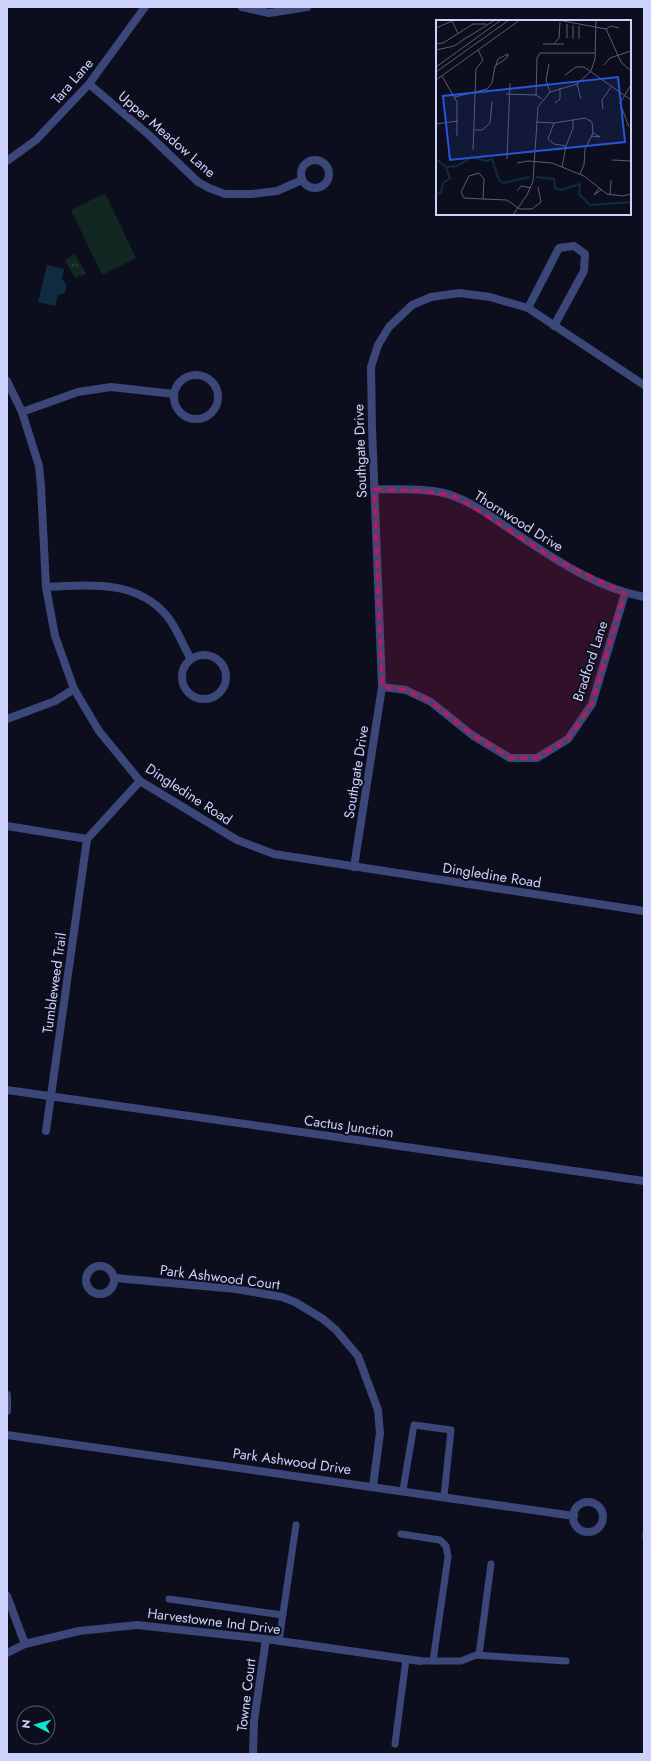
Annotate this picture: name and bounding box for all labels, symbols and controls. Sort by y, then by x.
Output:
inset map [436,20,631,215]
street label: Tara Lane [46,54,98,108]
street label: Upper Meadow Lane [114,86,220,182]
street label: Southgate Drive [348,404,372,498]
street label: Thornwood Drive [471,486,567,556]
street label: Bradford Lane [568,618,612,704]
street label: Southgate Drive [339,724,373,820]
street label: Dingledine Road [142,759,236,829]
street label: Dingledine Road [441,857,543,893]
street label: Tumbleweed Trail [37,931,71,1035]
street label: Cactus Junction [303,1110,395,1142]
street label: Park Ashwood Court [159,1260,282,1294]
street label: Park Ashwood Drive [232,1443,352,1479]
street label: Harvestowne Ind Drive [146,1603,282,1639]
street label: Towne Court [232,1657,260,1733]
north arrow [16,1705,56,1745]
text: N [18,1719,34,1729]

